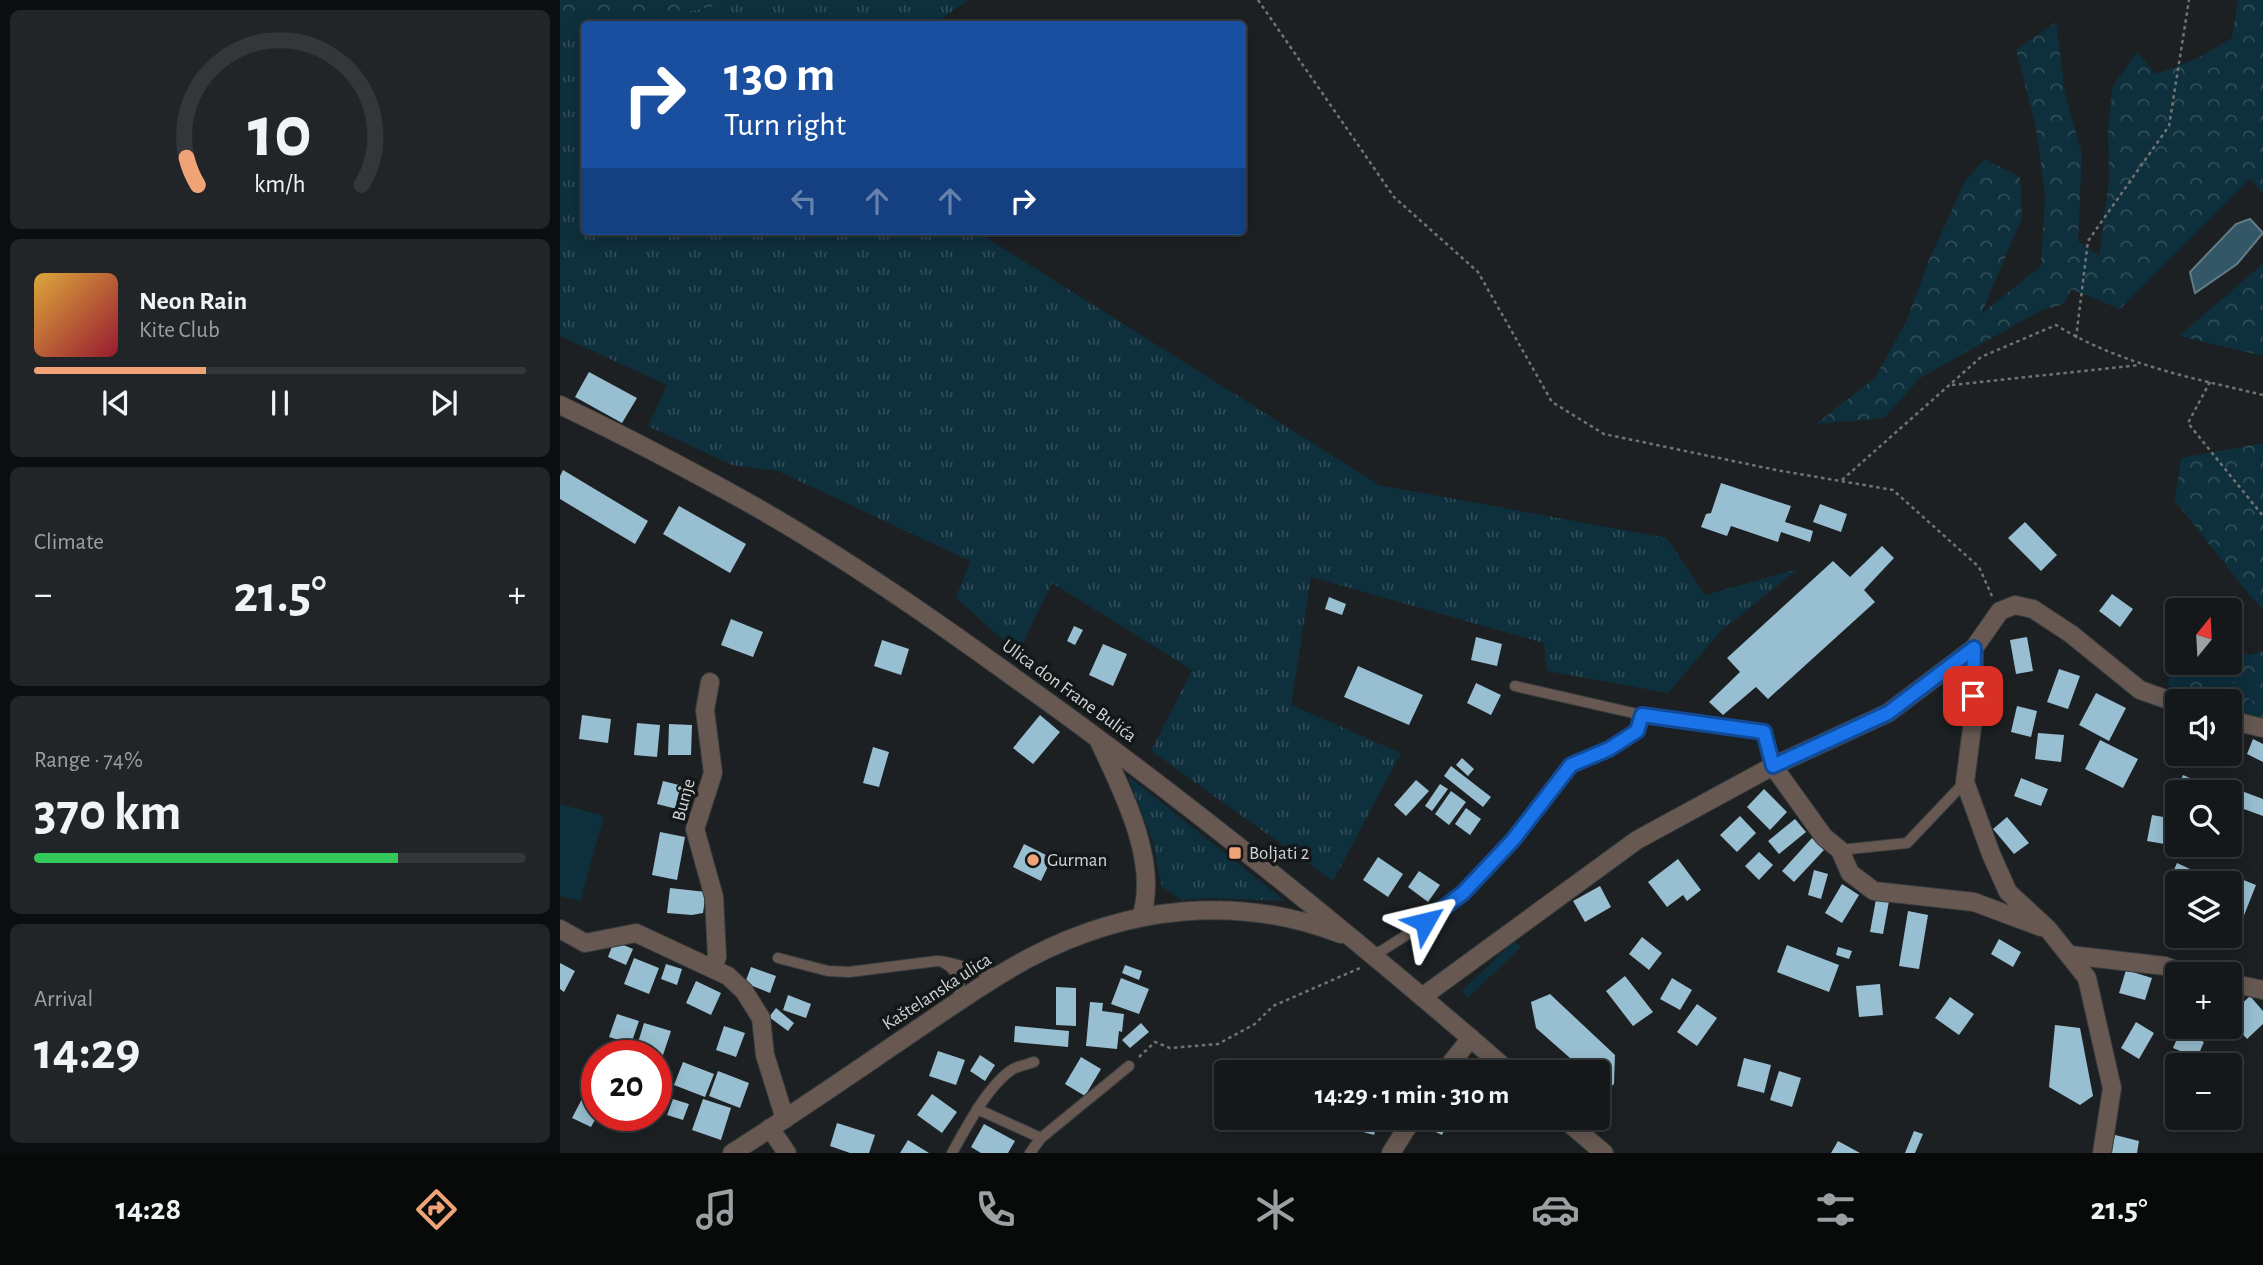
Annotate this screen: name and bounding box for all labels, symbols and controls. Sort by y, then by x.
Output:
icon: right [609,49,700,140]
text: 130 m [724,51,835,100]
text: 10 [248,98,312,171]
text: Turn right [724,109,846,141]
text: km/h [254,172,306,197]
icon: left [785,182,823,220]
icon: ahead [858,182,896,220]
icon: ahead [931,182,969,220]
icon: right [1004,182,1042,220]
text: Neon Rain [139,288,247,314]
text: Kite Club [139,319,220,342]
icon: previous [97,384,135,422]
icon: pause [261,384,299,422]
icon: next [425,384,463,422]
text: Climate [34,531,104,554]
text: 21.5° [234,569,326,621]
text: − [34,576,52,614]
text: + [508,576,526,614]
north arrow [2165,598,2242,676]
map controls [2165,598,2242,1130]
street label: Ulica don Frane Bulića [998,636,1140,746]
pin [1943,666,2003,726]
icon: arrive [1954,677,1992,715]
button: sound [2165,689,2242,766]
text: Range · 74% [34,749,143,772]
street label: Bunje [669,777,699,823]
button: search [2165,780,2242,857]
text: 370 km [34,787,182,839]
place label: Boljati 2 [1249,844,1310,863]
marker: Boljati 2 [1227,845,1243,861]
place label: Gurman [1047,851,1107,870]
marker: Gurman [1025,852,1041,868]
button: layers [2165,871,2242,948]
position arrow [1388,885,1462,959]
street label: Kaštelanska ulica [879,950,995,1034]
button: + [2165,962,2242,1039]
text: Arrival [34,988,93,1011]
text: 14:29 [34,1026,140,1078]
speed limit sign: 20 [581,1040,672,1131]
button: − [2165,1053,2242,1130]
text: 14:29 · 1 min · 310 m [1315,1082,1509,1108]
icon: directions [412,1185,461,1234]
icon: music [692,1185,741,1234]
icon: phone [971,1185,1020,1234]
icon: climate [1251,1185,1300,1234]
icon: car [1531,1185,1580,1234]
icon: filters [1811,1185,1860,1234]
text: 14:28 [115,1193,181,1225]
text: 21.5° [2090,1193,2148,1225]

